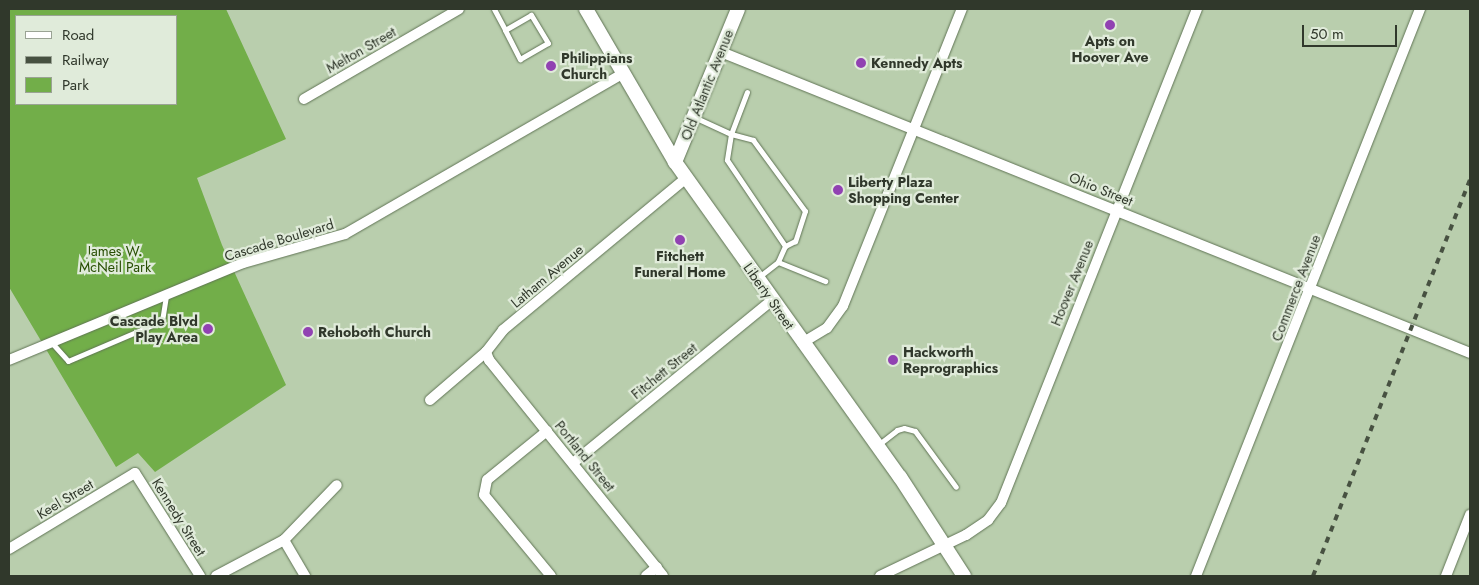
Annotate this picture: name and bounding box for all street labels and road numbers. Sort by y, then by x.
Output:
street label: Melton Street [323,23,399,77]
street label: Old Atlantic Avenue [677,27,737,143]
street label: Ohio Street [1067,169,1135,209]
street label: Cascade Boulevard [222,215,336,265]
street label: Commerce Avenue [1268,232,1324,344]
street label: Hoover Avenue [1047,238,1097,328]
street label: Latham Avenue [507,241,587,311]
street label: Liberty Street [740,260,798,332]
street label: Fitchett Street [628,339,700,403]
street label: Portland Street [551,417,619,495]
street label: Kennedy Street [148,475,210,559]
street label: Keel Street [34,476,96,522]

